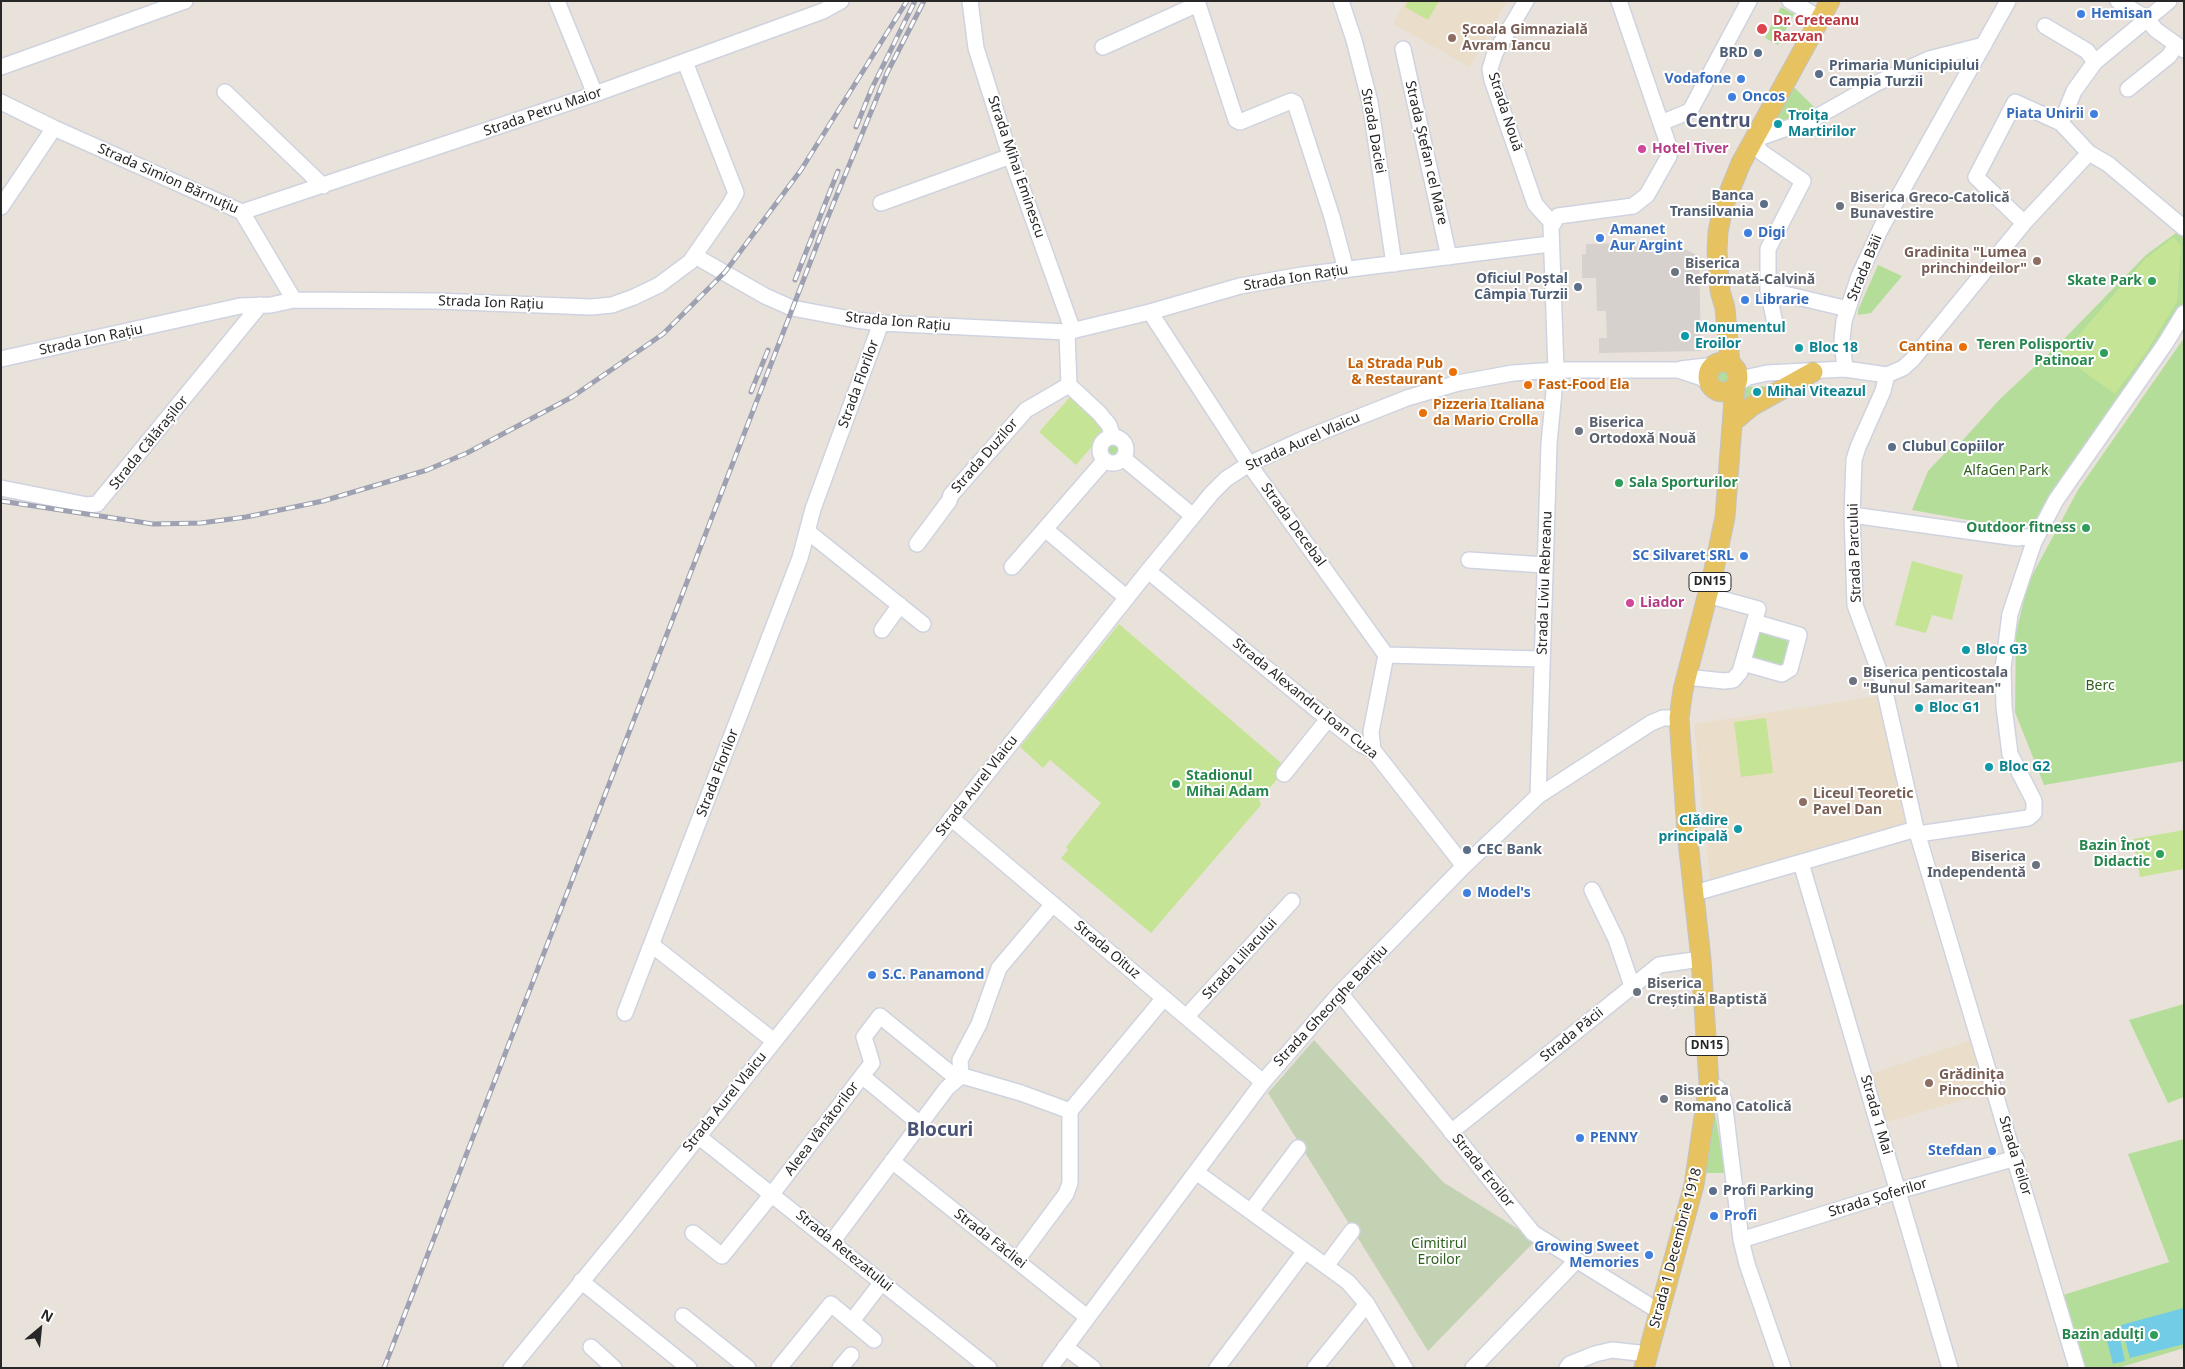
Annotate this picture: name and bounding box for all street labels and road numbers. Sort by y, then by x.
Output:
street label: Strada Nouă [1484,70,1526,154]
street label: Strada Ștefan cel Mare [1401,79,1451,227]
street label: Strada Petru Maior [482,84,604,140]
street label: Strada Daciei [1357,87,1389,175]
street label: Strada Mihai Eminescu [984,94,1048,240]
street label: Strada Simion Bărnuțiu [95,140,241,218]
street label: Strada Băii [1844,232,1886,304]
street label: Strada Ion Rațiu [1243,261,1349,295]
street label: Strada Ion Rațiu [438,293,544,313]
street label: Strada Ion Rațiu [845,309,951,335]
street label: Strada Ion Rațiu [38,321,144,359]
street label: Strada Florilor [835,338,883,430]
street label: Strada Călărașilor [106,393,192,493]
street label: Strada Aurel Vlaicu [1243,409,1363,475]
street label: Strada Duzilor [948,415,1022,497]
street label: Strada Decebal [1257,480,1329,570]
street label: Strada Parcului [1845,503,1865,603]
street label: Strada Liviu Rebreanu [1534,511,1556,655]
road number: DN15 [1689,572,1731,592]
street label: Strada Alexandru Ioan Cuza [1229,635,1381,763]
street label: Strada Florilor [694,727,742,819]
street label: Strada Aurel Vlaicu [932,732,1022,840]
street label: Strada Liliacului [1199,915,1281,1003]
street label: Strada Oituz [1071,918,1143,982]
street label: Strada Gheorghe Barițiu [1270,942,1392,1070]
street label: Strada Păcii [1537,1004,1607,1066]
road number: DN15 [1686,1036,1728,1056]
street label: Strada Aurel Vlaicu [680,1049,770,1155]
street label: Strada 1 Mai [1857,1073,1895,1157]
street label: Aleea Vânătorilor [781,1079,863,1179]
street label: Strada Teilor [1995,1114,2035,1198]
street label: Strada Eroilor [1448,1131,1518,1211]
street label: Strada 1 Decembrie 1918 [1647,1166,1705,1330]
street label: Strada Șoferilor [1827,1175,1929,1221]
street label: Strada Făcliei [951,1206,1029,1272]
street label: Strada Retezatului [792,1207,896,1295]

